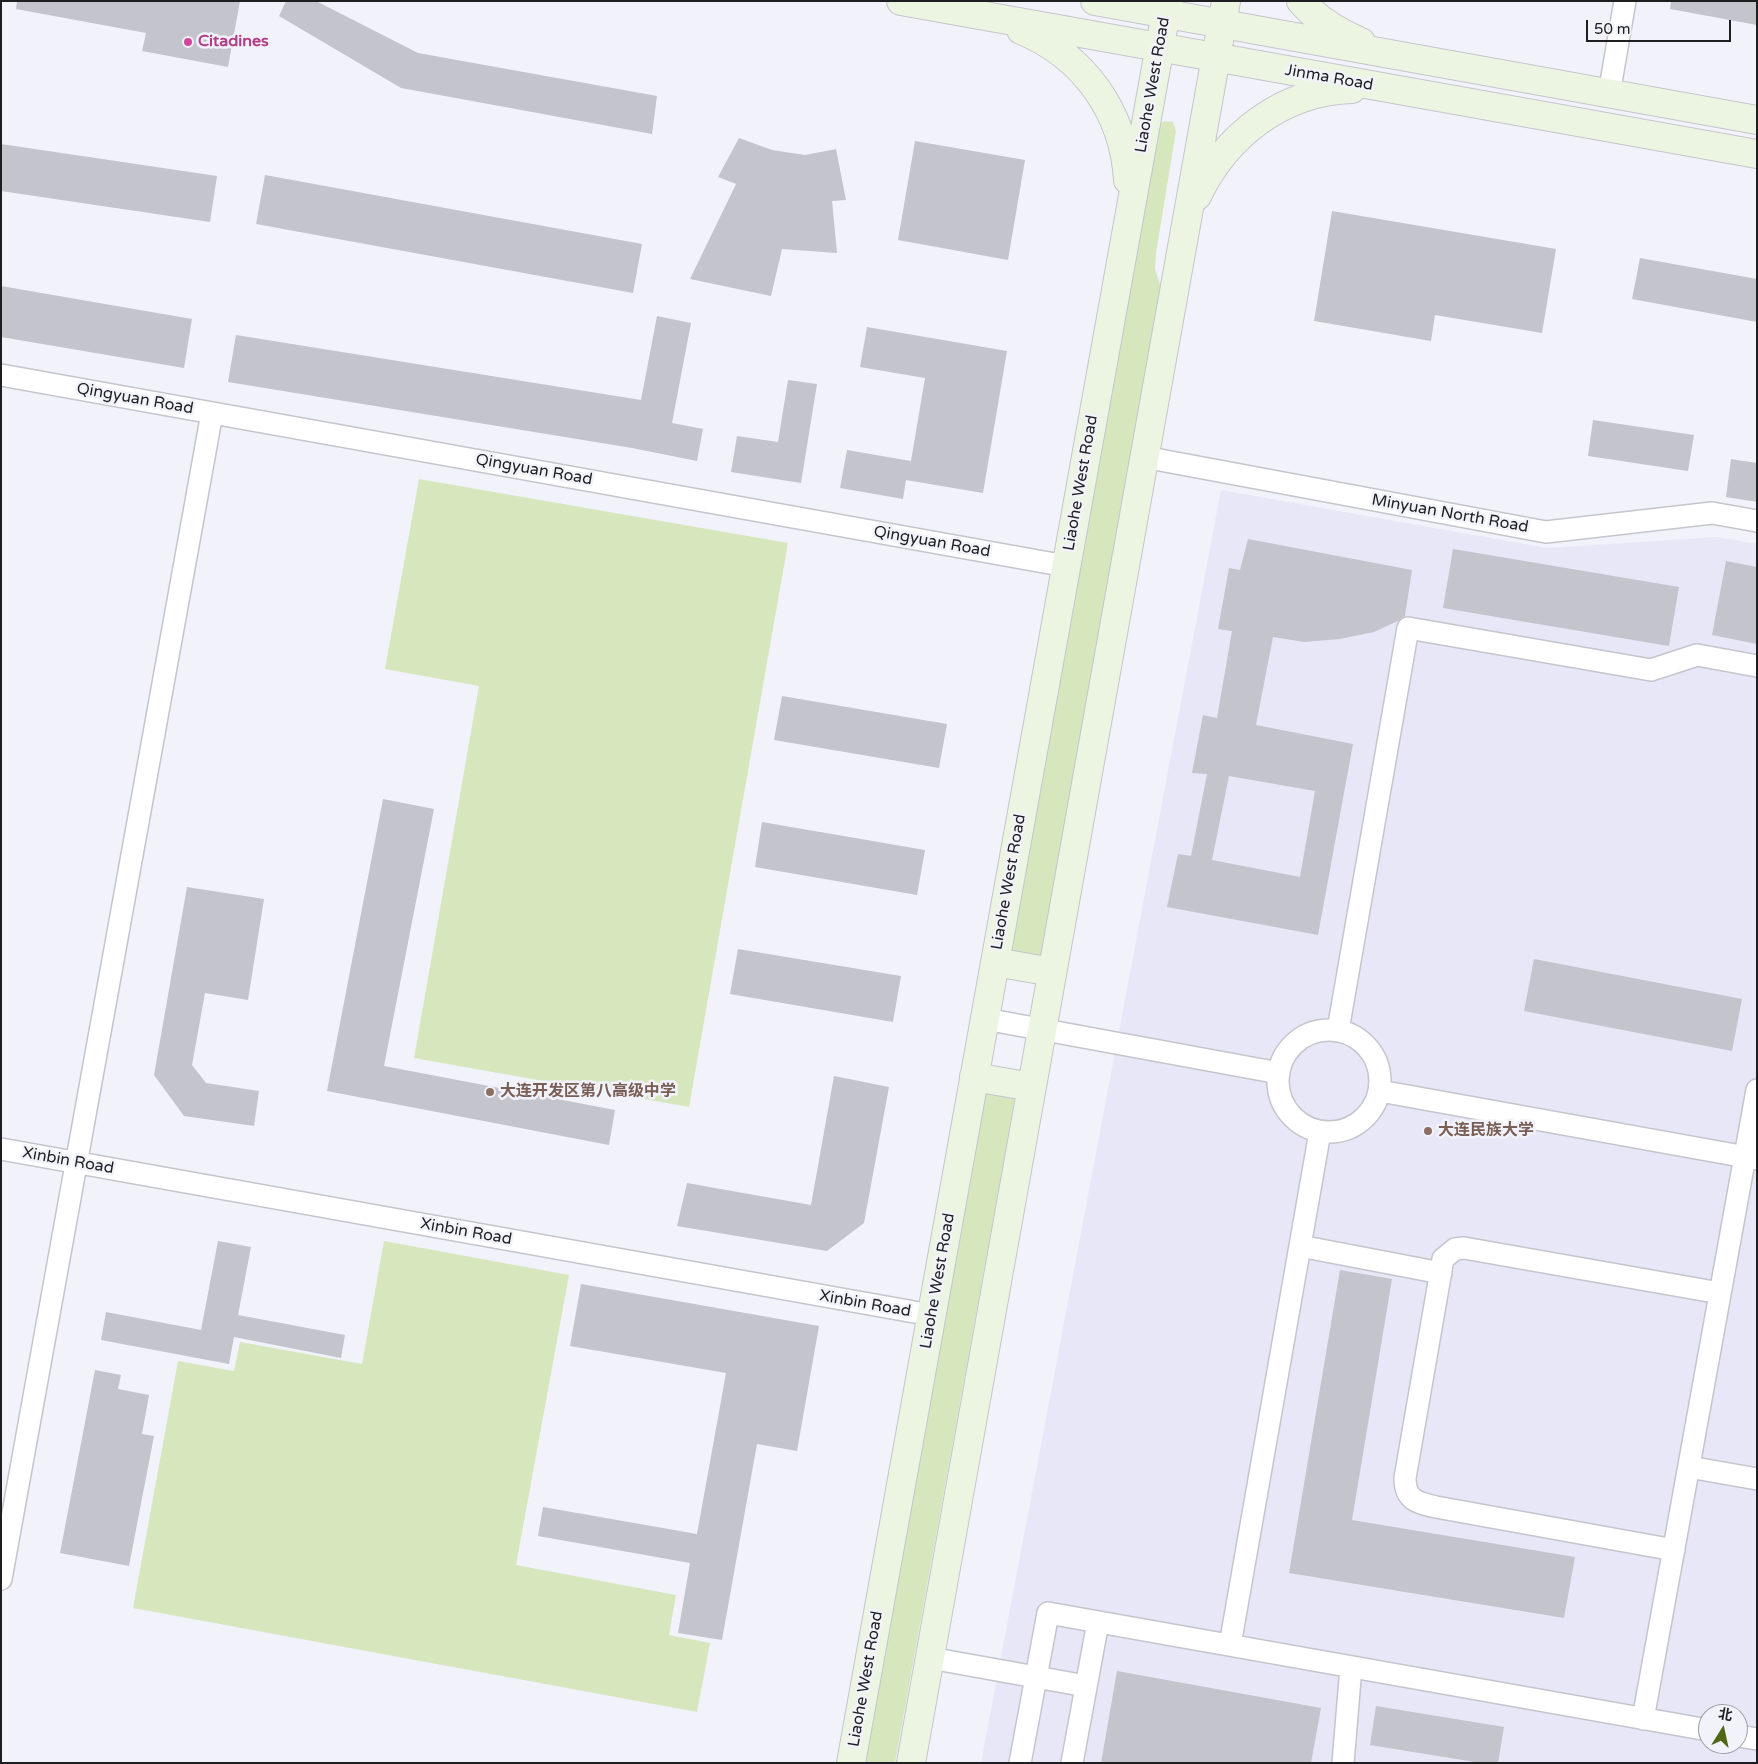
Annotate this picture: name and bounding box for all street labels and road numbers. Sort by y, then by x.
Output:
street label: Liaohe West Road [1132,16,1174,154]
street label: Jinma Road [1283,61,1375,95]
street label: Qingyuan Road [75,379,195,419]
street label: Liaohe West Road [1060,414,1102,552]
street label: Qingyuan Road [474,450,594,490]
street label: Minyuan North Road [1370,491,1530,537]
street label: Qingyuan Road [872,522,992,562]
street label: Liaohe West Road [988,813,1030,951]
street label: Xinbin Road [21,1144,115,1178]
street label: Liaohe West Road [917,1212,959,1350]
street label: Xinbin Road [419,1215,513,1249]
street label: Xinbin Road [818,1287,912,1321]
street label: Liaohe West Road [845,1610,887,1748]

